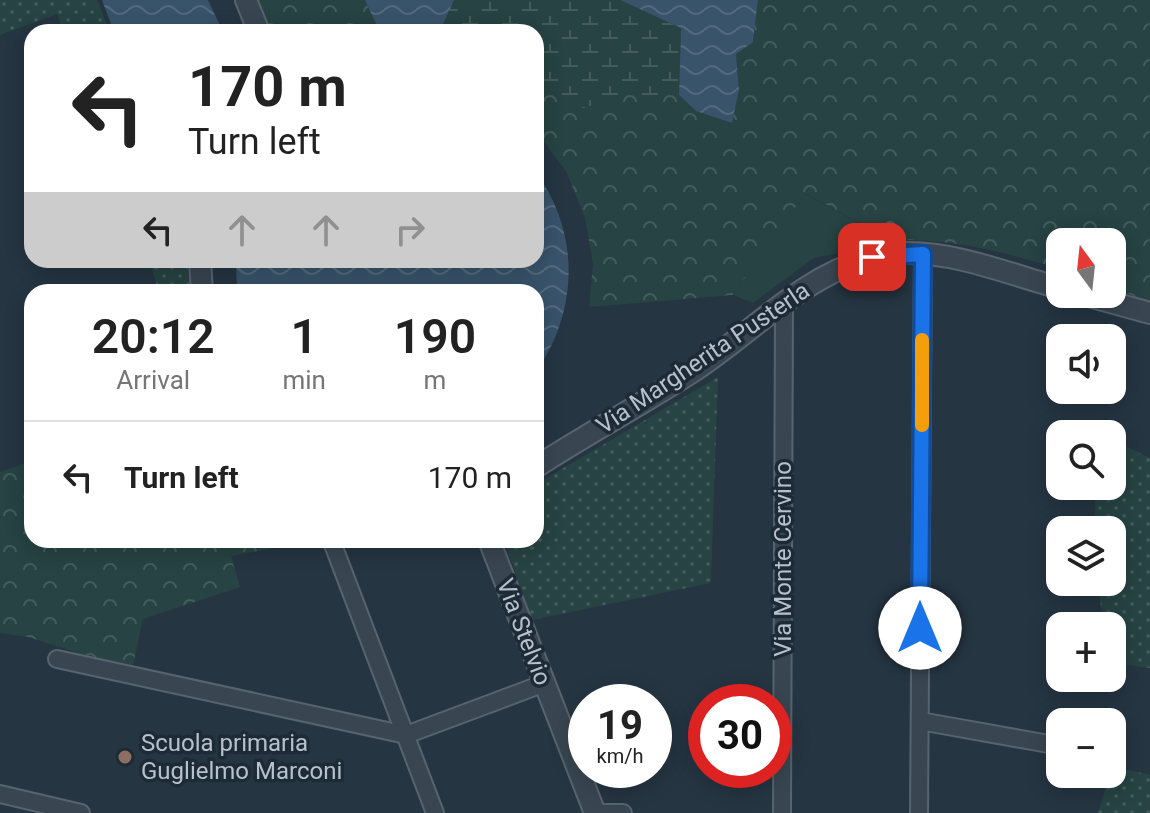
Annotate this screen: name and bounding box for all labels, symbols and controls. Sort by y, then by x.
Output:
text: 170 m [188,54,347,120]
icon: left [56,56,160,160]
text: Turn left [188,121,321,163]
icon: left [136,208,180,252]
icon: ahead [220,208,264,252]
icon: ahead [304,208,348,252]
icon: right [388,208,432,252]
pin [838,223,906,291]
north arrow [1046,228,1126,308]
map controls [1046,228,1126,788]
icon: arrive [850,235,894,279]
street label: Via Margherita Pusterla [591,276,815,440]
text: 20:12 [92,308,215,365]
text: 1 [291,308,318,365]
text: 190 [394,308,476,365]
button: sound [1046,324,1126,404]
text: Arrival [116,365,190,395]
text: min [282,365,326,395]
text: m [424,365,446,395]
button: search [1046,420,1126,500]
icon: left [56,455,100,499]
text: Turn left [124,460,239,495]
text: 170 m [428,460,512,495]
street label: Via Monte Cervino [769,461,797,657]
button: layers [1046,516,1126,596]
street label: Via Stelvio [491,575,557,689]
position arrow [878,586,962,670]
button: + [1046,612,1126,692]
speed limit sign: 30 [688,684,792,788]
text: 19 [597,702,643,749]
button: − [1046,708,1126,788]
place label: Scuola primaria Guglielmo Marconi [141,729,342,785]
text: km/h [597,744,643,768]
marker: Scuola primaria Guglielmo Marconi [116,748,134,766]

